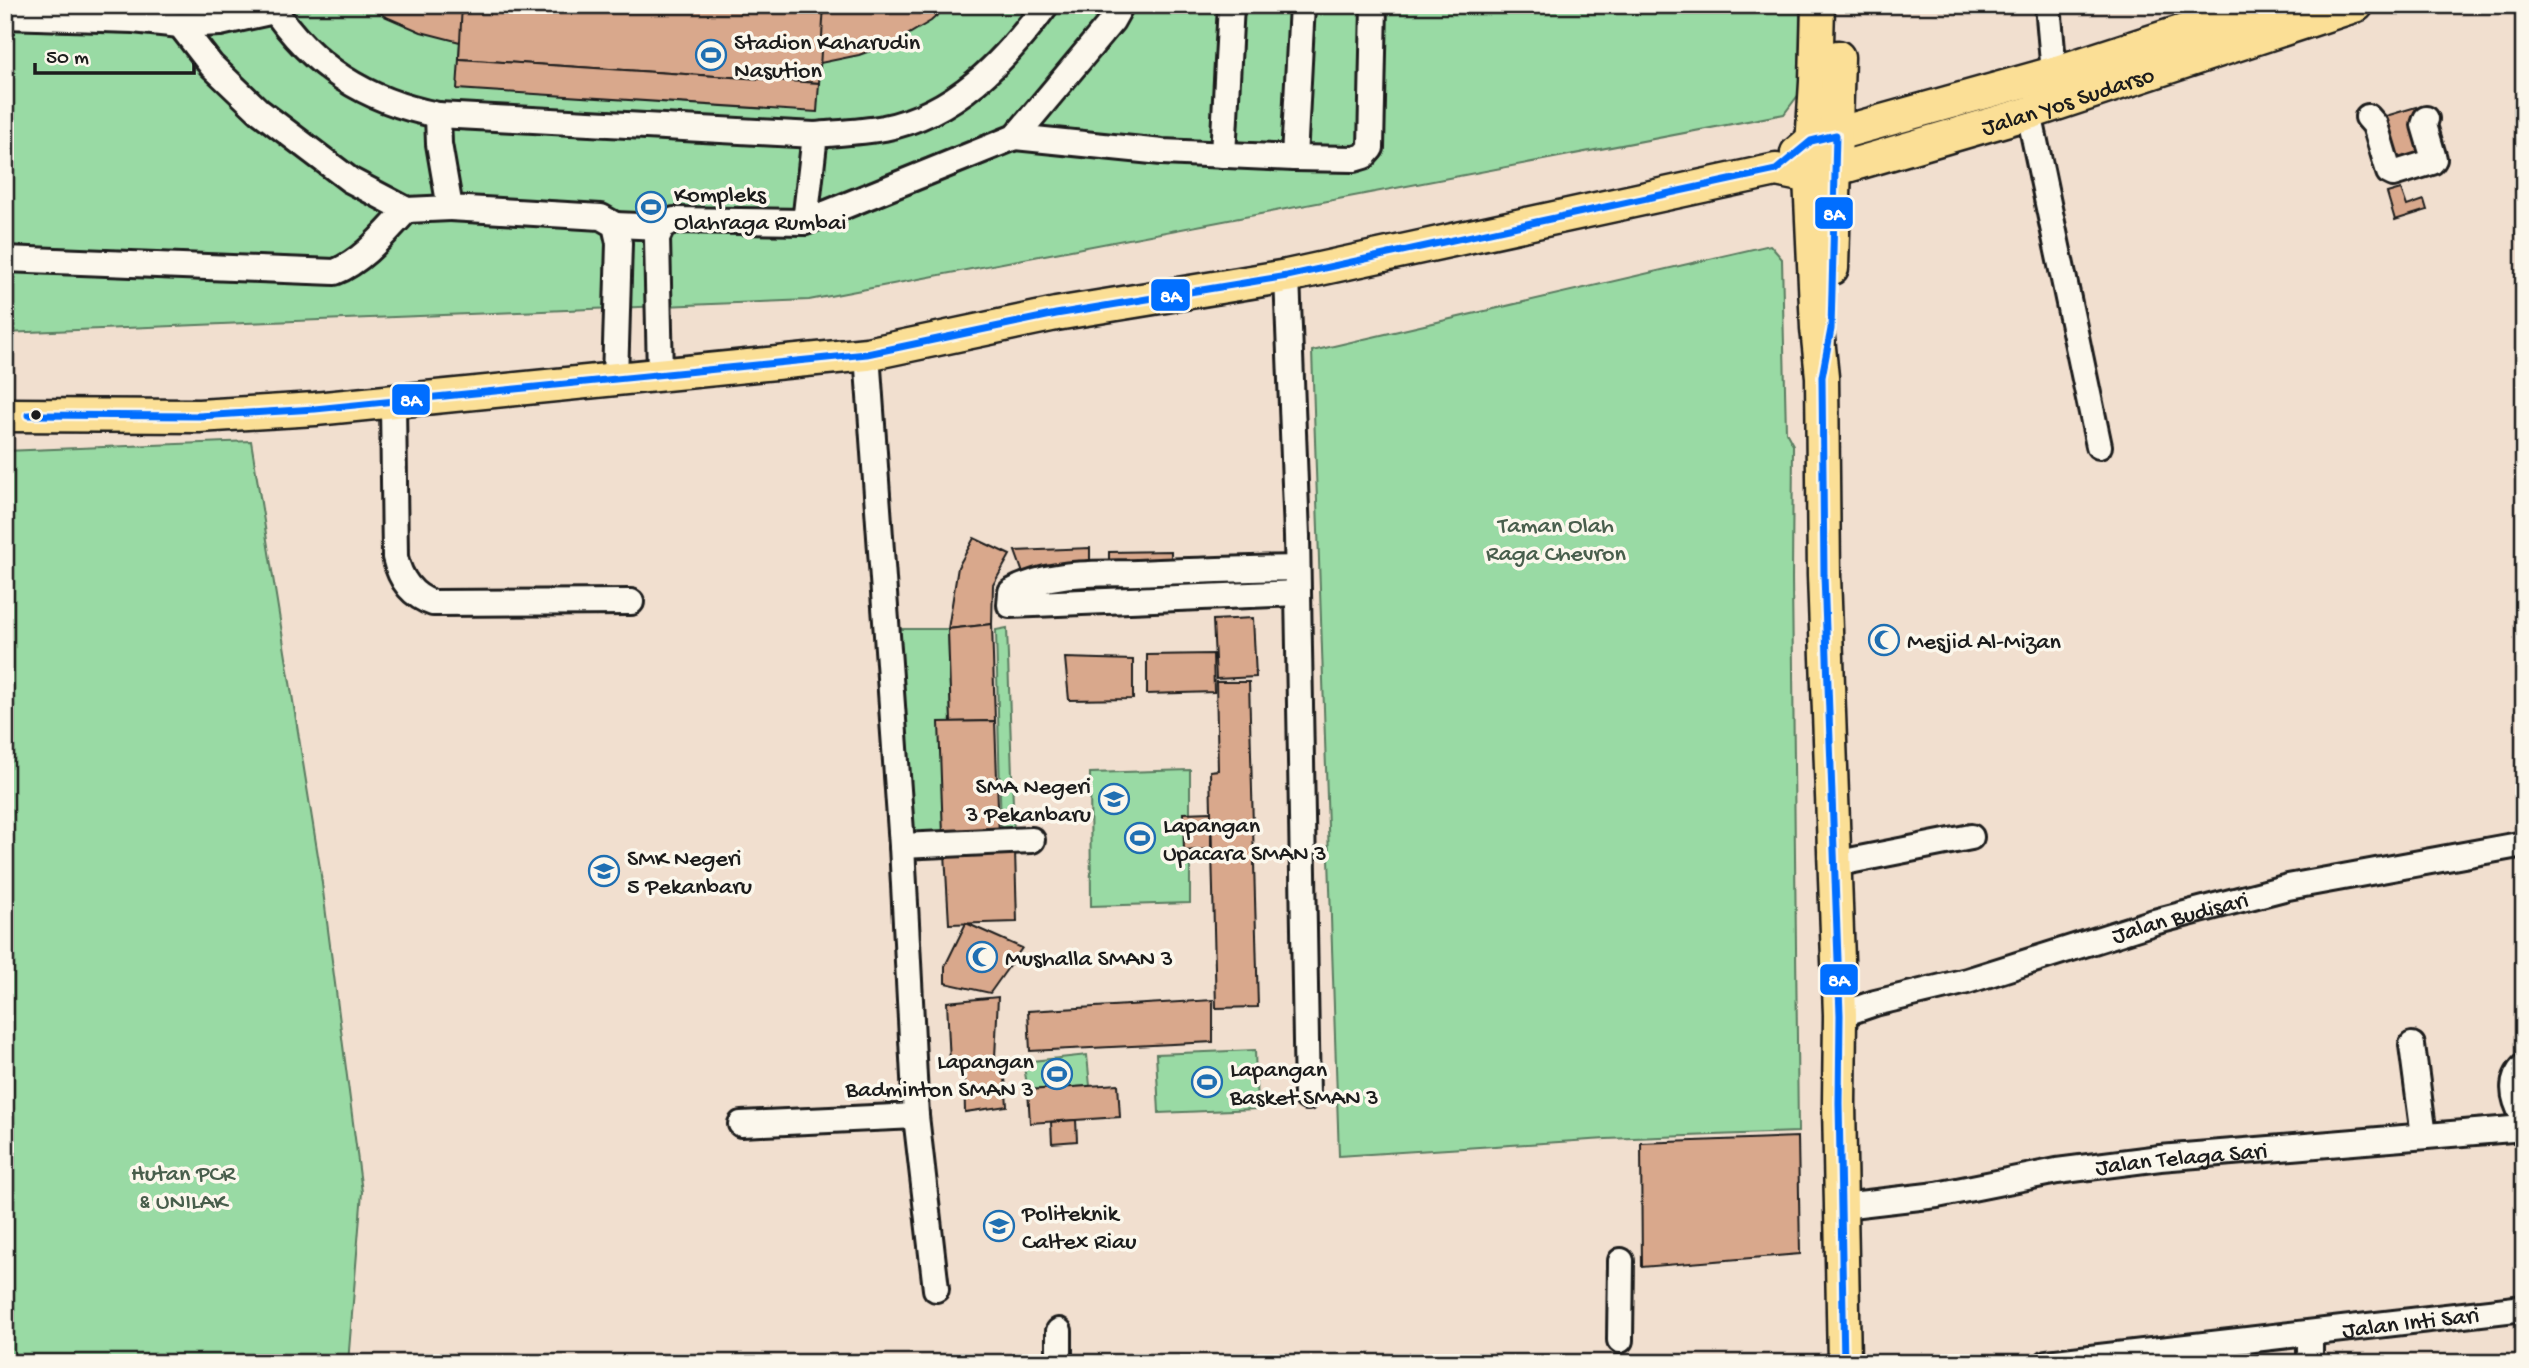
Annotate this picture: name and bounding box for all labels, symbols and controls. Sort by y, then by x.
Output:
place label: Stadion Kaharudin Nasution [734,30,921,87]
scale bar [35,32,194,76]
sports icon: Stadion Kaharudin Nasution [694,38,728,72]
text: 50 m [46,47,89,72]
street label: Jalan Yos Sudarso [1979,62,2158,144]
place label: Kompleks Olahraga Rumbai [674,182,847,239]
sports icon: Kompleks Olahraga Rumbai [634,190,668,224]
line badge: 8A [1814,196,1854,230]
text: 8A [1823,205,1847,228]
line badge: 8A [1150,278,1191,312]
text: 8A [1160,287,1184,310]
line badge: 8A [391,383,431,416]
text: 8A [400,391,424,414]
unlabelled marker [29,408,43,422]
park label: Taman Olah Raga Chevron [1486,513,1626,570]
mosque icon: Mesjid Al-Mizan [1867,623,1901,657]
place label: Mesjid Al-Mizan [1907,629,2062,658]
place label: SMA Negeri 3 Pekanbaru [965,774,1091,831]
school or university icon: SMA Negeri 3 Pekanbaru [1097,782,1131,816]
place label: Lapangan Upacara SMAN 3 [1163,813,1327,870]
sports icon: Lapangan Upacara SMAN 3 [1123,821,1157,855]
place label: SMK Negeri 5 Pekanbaru [627,846,752,903]
school or university icon: SMK Negeri 5 Pekanbaru [587,854,621,888]
street label: Jalan Budisari [2109,887,2252,952]
mosque icon: Mushalla SMAN 3 [965,940,999,974]
place label: Mushalla SMAN 3 [1005,946,1173,975]
line badge: 8A [1819,963,1859,996]
text: 8A [1828,971,1852,994]
place label: Lapangan Badminton SMAN 3 [845,1049,1035,1106]
sports icon: Lapangan Badminton SMAN 3 [1040,1057,1074,1091]
place label: Lapangan Basket SMAN 3 [1229,1057,1379,1114]
sports icon: Lapangan Basket SMAN 3 [1190,1065,1224,1099]
street label: Jalan Telaga Sari [2094,1138,2269,1184]
park label: Hutan PCR & UNILAK [131,1161,236,1218]
place label: Politeknik Caltex Riau [1021,1201,1136,1258]
school or university icon: Politeknik Caltex Riau [982,1209,1016,1243]
street label: Jalan Inti Sari [2341,1302,2481,1347]

